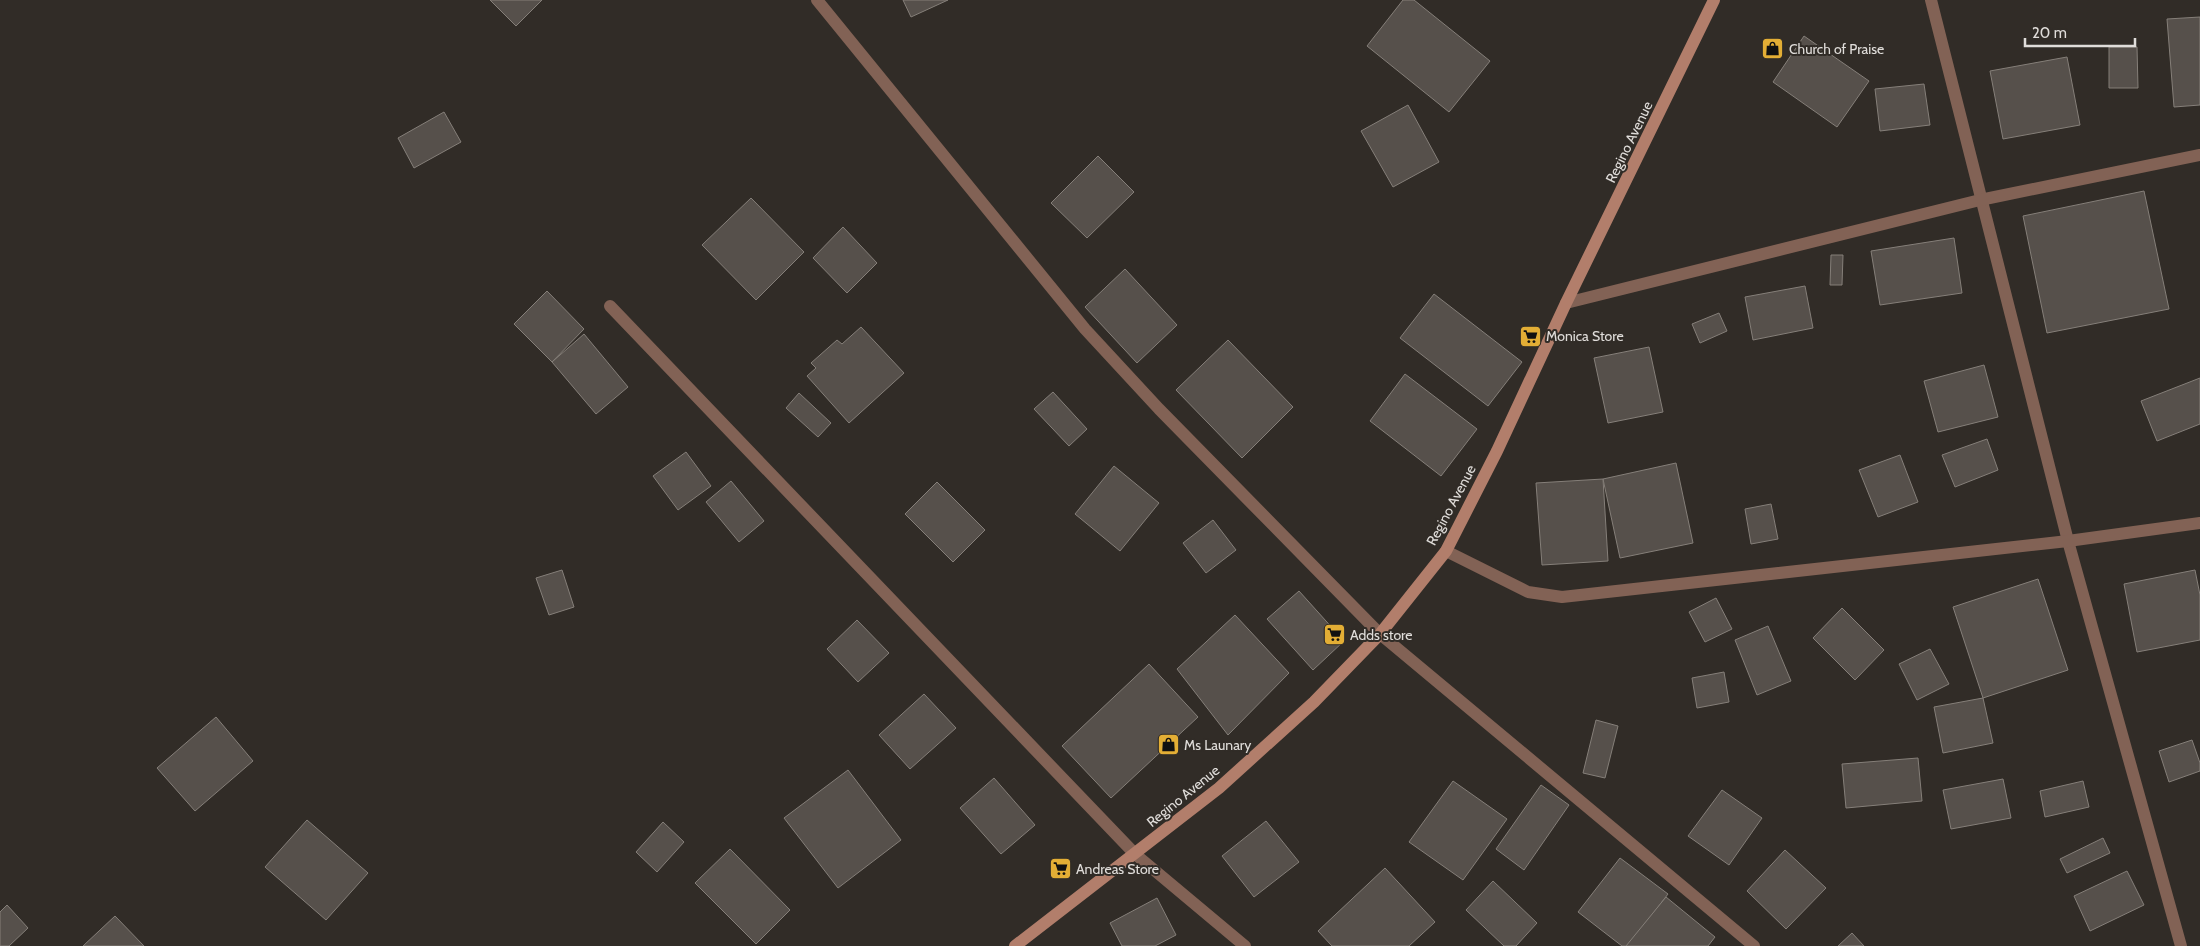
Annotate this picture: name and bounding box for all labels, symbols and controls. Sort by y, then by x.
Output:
scale bar [2025,15,2135,47]
text: 20 m [2032,24,2067,42]
shop icon: Church of Praise [1761,37,1785,61]
place label: Church of Praise [1789,40,1884,58]
street label: Regino Avenue [1601,98,1657,186]
supermarket icon: Monica Store [1518,324,1542,348]
place label: Monica Store [1546,327,1624,345]
street label: Regino Avenue [1422,462,1480,548]
supermarket icon: Adds store [1322,623,1346,647]
place label: Adds store [1350,626,1413,644]
shop icon: Ms Launary [1156,733,1180,757]
place label: Ms Launary [1184,736,1251,754]
street label: Regino Avenue [1143,761,1223,831]
supermarket icon: Andreas Store [1048,857,1072,881]
place label: Andreas Store [1076,860,1159,878]

